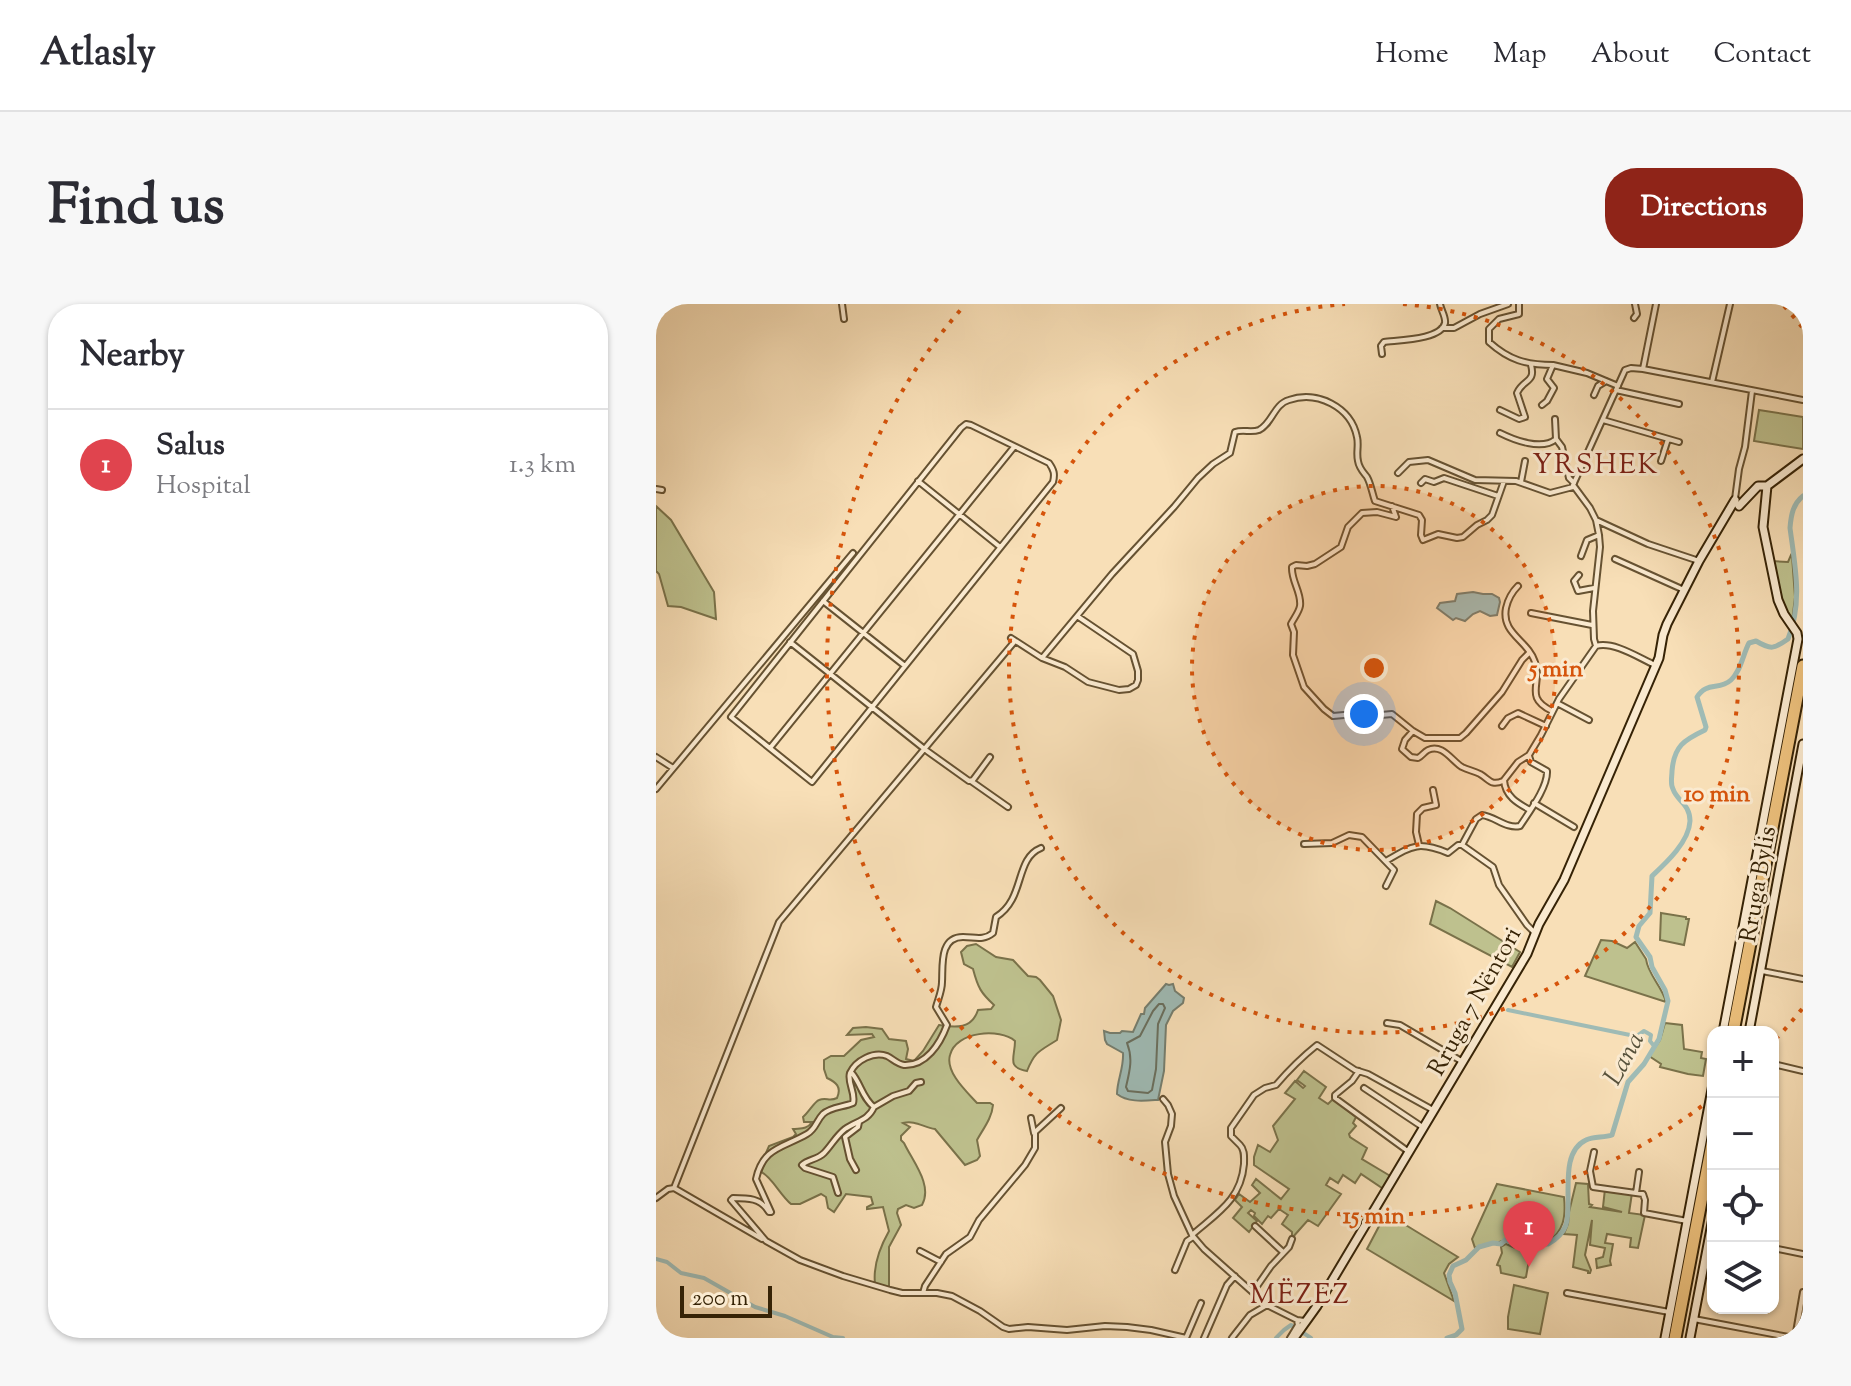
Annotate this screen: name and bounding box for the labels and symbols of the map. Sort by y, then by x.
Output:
district label: YRSHEK [1532,446,1660,486]
text: 5 min [1527,653,1584,687]
centre of rings [1360,654,1388,682]
your location [1344,694,1384,734]
text: 10 min [1684,778,1751,812]
street label: Rruga Bylis [1732,824,1786,945]
street label: Rruga 7 Nëntori [1421,921,1531,1083]
water label: Lana [1596,1026,1655,1093]
text: 15 min [1343,1200,1406,1234]
pin: 1 [1503,1201,1555,1267]
district label: MËZEZ [1249,1276,1351,1316]
scale bar [680,1282,772,1318]

